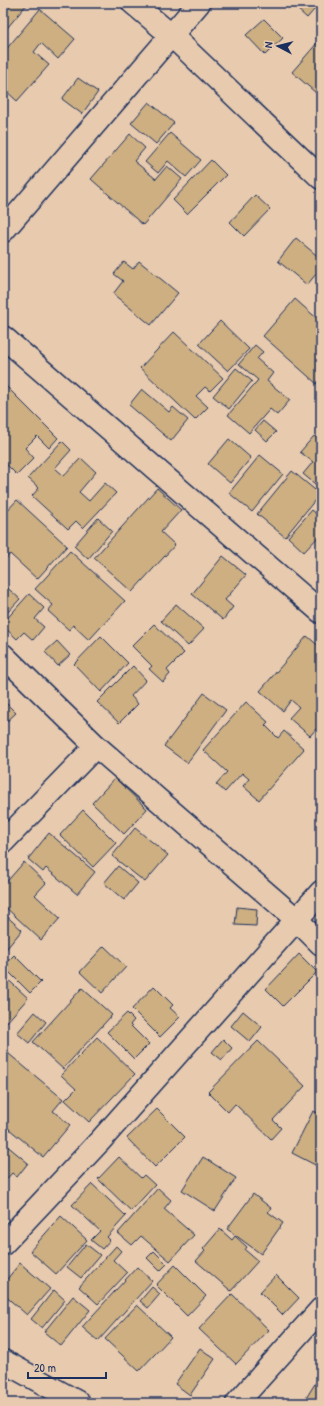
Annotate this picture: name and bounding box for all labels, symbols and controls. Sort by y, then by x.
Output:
north arrow [258,26,298,66]
text: N [261,41,275,49]
scale bar [28,1354,106,1380]
text: 20 m [34,1359,56,1376]

